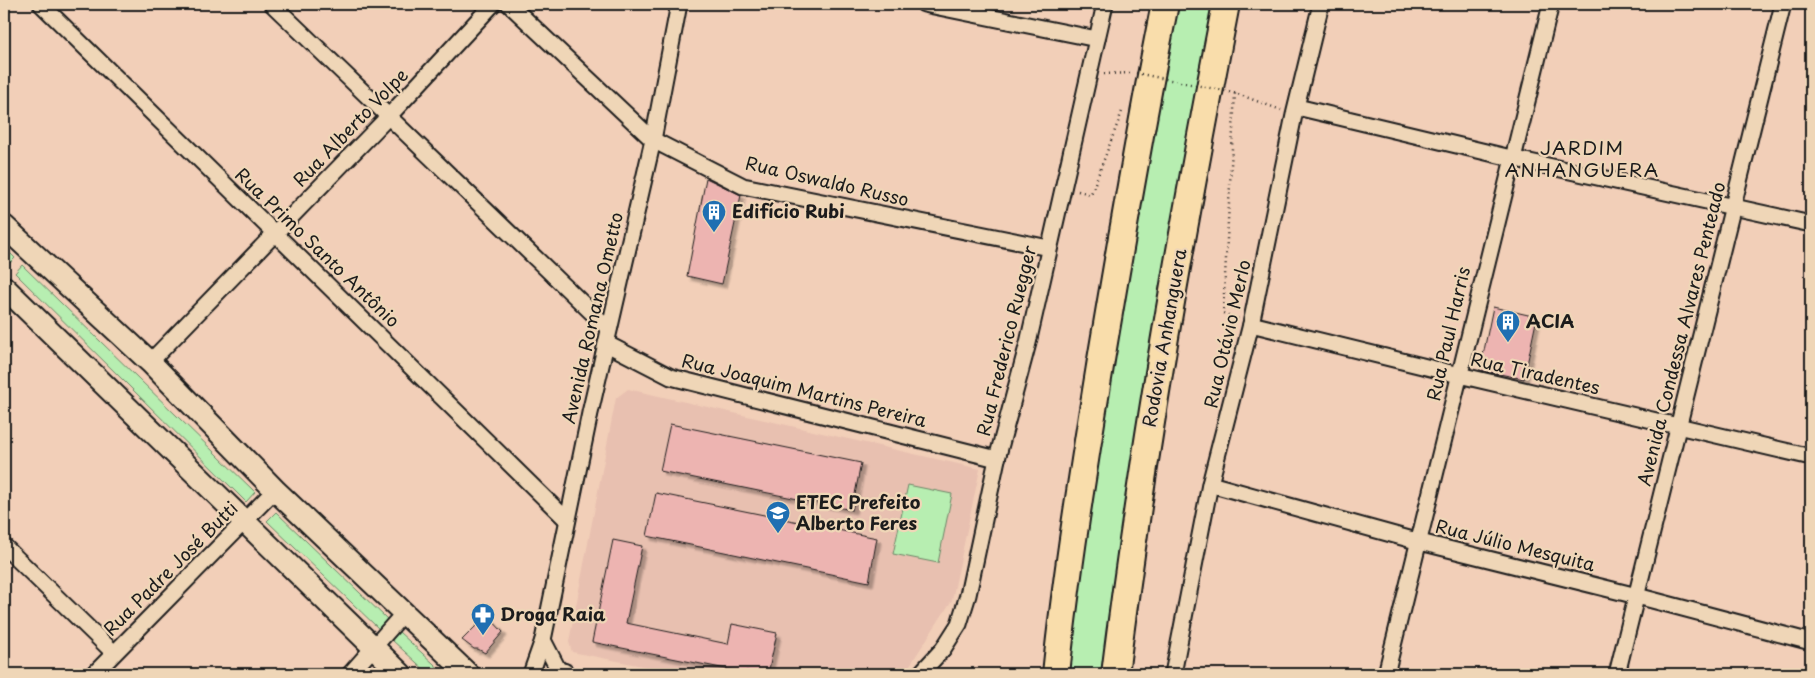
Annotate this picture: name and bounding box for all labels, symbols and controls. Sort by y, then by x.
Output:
street label: Rua Alberto Volpe [286,62,414,192]
district label: JARDIM ANHANGUERA [1505,133,1659,183]
street label: Rua Oswaldo Russo [743,149,912,212]
street label: Rua Primo Santo Antônio [230,161,406,333]
street label: Avenida Condessa Alvares Penteado [1630,179,1731,488]
place label: Edifício Rubi [732,197,845,224]
building icon: Edifício Rubi [701,199,727,233]
street label: Avenida Romana Ometto [554,209,629,426]
street label: Rua Frederico Ruegger [969,242,1042,439]
street label: Rodovia Anhanguera [1135,246,1193,429]
street label: Rua Otávio Merlo [1196,257,1257,411]
street label: Rua Paul Harris [1419,264,1476,403]
place label: ACIA [1526,307,1574,334]
building icon: ACIA [1495,309,1521,343]
street label: Rua Tiradentes [1468,345,1603,401]
street label: Rua Joaquim Martins Pereira [679,346,930,433]
place label: ETEC Prefeito Alberto Feres [796,488,921,536]
street label: Rua Padre José Butti [97,495,243,641]
school or university icon: ETEC Prefeito Alberto Feres [765,500,791,534]
street label: Rua Júlio Mesquita [1433,512,1599,578]
place label: Droga Raia [500,600,606,627]
pharmacy icon: Droga Raia [470,602,496,636]

